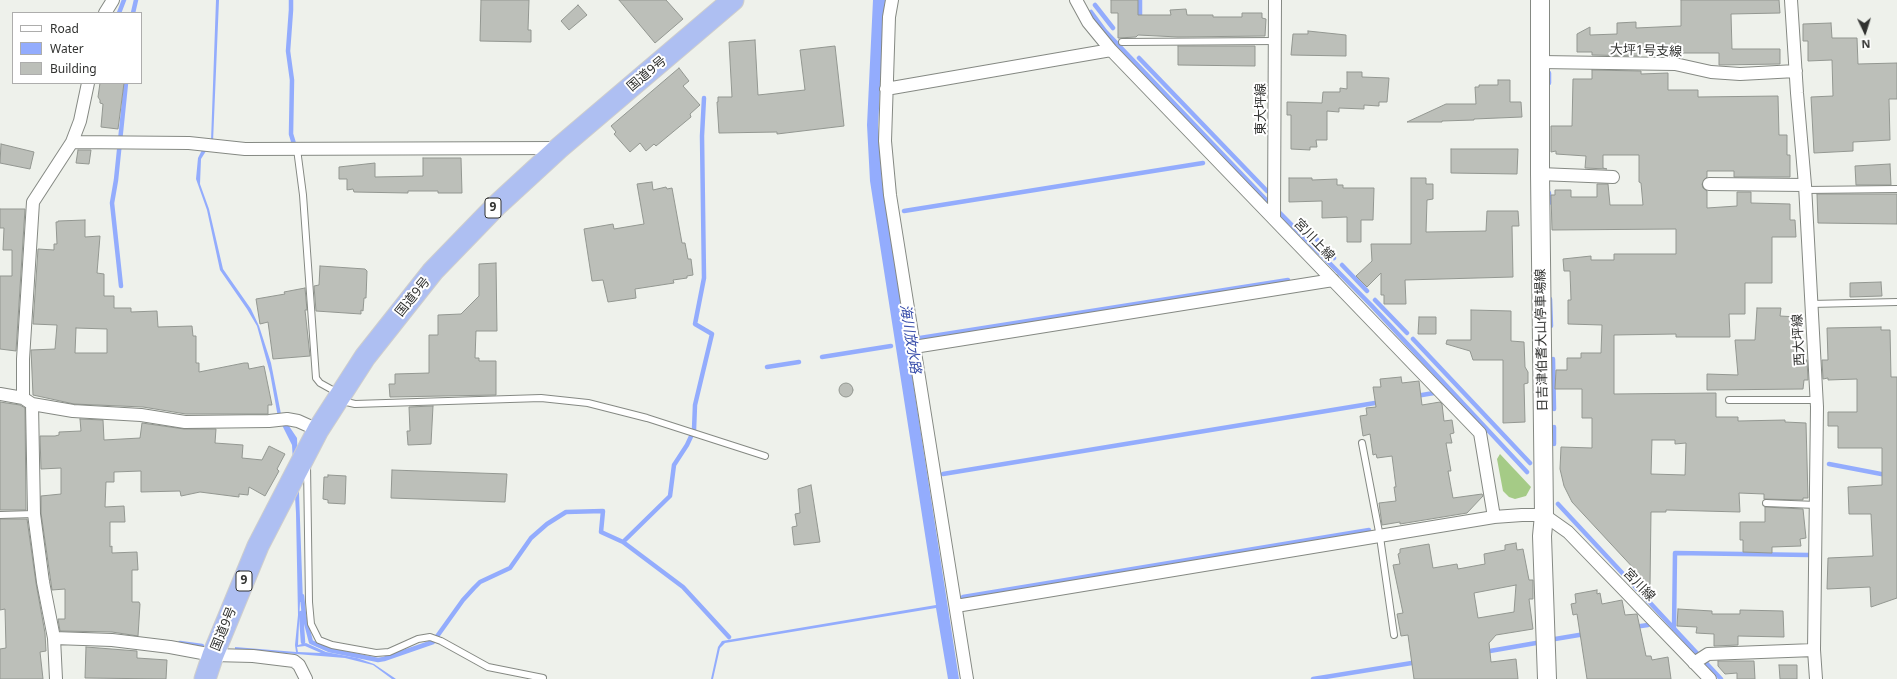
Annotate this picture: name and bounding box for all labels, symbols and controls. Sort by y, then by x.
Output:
legend [12,12,142,84]
north arrow [1845,12,1885,52]
text: Road [50,20,79,37]
text: N [1861,37,1871,52]
text: Water [50,40,84,57]
street label: 大坪1号支線 [1610,42,1682,60]
street label: 国道9号 [624,53,670,95]
text: Building [50,60,97,77]
street label: 東大坪線 [1253,83,1269,135]
road number: 9 [485,198,501,218]
street label: 宮川上線 [1290,216,1338,264]
street label: 日吉津伯耆大山停車場線 [1533,268,1551,412]
street label: 国道9号 [392,274,434,320]
water label: 海川放水路 [896,303,924,375]
street label: 西大坪線 [1790,314,1808,366]
street label: 宮川線 [1620,566,1658,604]
road number: 9 [236,571,252,591]
street label: 国道9号 [208,605,240,653]

